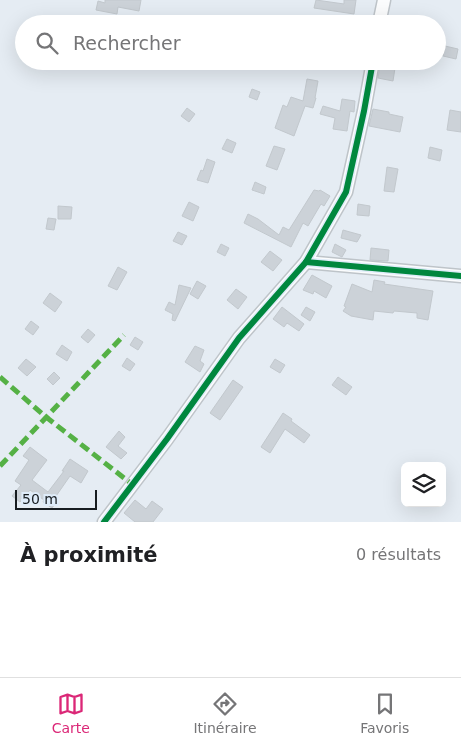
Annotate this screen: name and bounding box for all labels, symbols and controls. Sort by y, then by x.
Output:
search box [15,15,446,70]
icon: search [33,29,61,57]
text: Rechercher [73,32,181,54]
map controls [401,462,446,507]
button: layers [401,462,446,507]
scale bar [15,487,98,510]
text: 50 m [22,491,58,507]
text: À proximité [20,543,157,567]
text: 0 résultats [356,545,441,564]
tab: Carte [52,690,90,736]
tab: Itinéraire [193,690,257,736]
tab: Favoris [360,690,409,736]

